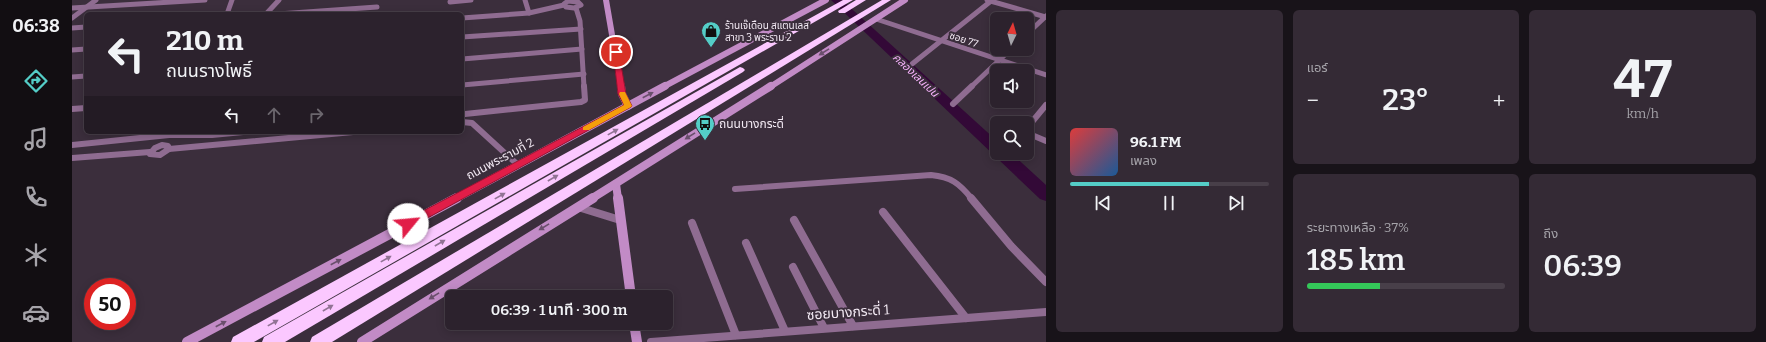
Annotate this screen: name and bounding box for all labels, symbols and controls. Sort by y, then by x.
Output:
north arrow [990,12,1034,56]
map controls [990,12,1034,160]
text: 06:38 [12,15,60,37]
place label: ร้านเจ๊เดือน สแตนเลส สาขา 3 พระราม 2 [725,19,809,44]
shop icon: ร้านเจ๊เดือน สแตนเลส สาขา 3 พระราม 2 [700,20,722,48]
text: 210 m [166,24,243,57]
icon: left [100,28,152,80]
street label: ซอย 77 [948,30,979,50]
pin [599,35,633,69]
icon: arrive [605,41,627,63]
one-way arrow [819,48,829,56]
text: 47 [1613,48,1672,111]
water label: คลองเลนเปน [890,51,942,101]
text: ถนนรางโพธิ์ [166,60,252,82]
text: แอร์ [1307,60,1328,75]
button: sound [990,64,1034,108]
icon: directions [22,67,50,95]
text: 23° [1382,82,1429,118]
text: − [1307,87,1319,114]
text: + [1493,87,1505,114]
one-way arrow [642,92,654,98]
icon: left [221,104,243,126]
icon: ahead [263,104,285,126]
icon: right [305,104,327,126]
text: km/h [1627,106,1659,121]
bus stop icon: ถนนบางกระดี่ [694,113,716,141]
place label: ถนนบางกระดี่ [719,115,784,131]
button: search [990,116,1034,160]
icon: music [22,125,50,153]
one-way arrow [607,129,619,136]
one-way arrow [685,132,695,140]
text: 96.1 FM [1130,133,1181,151]
street label: ถนนพระรามที่ 2 [463,134,536,183]
text: เพลง [1130,153,1157,168]
one-way arrow [547,175,559,182]
icon: phone [22,183,50,211]
one-way arrow [494,192,506,199]
icon: previous [1092,192,1114,214]
icon: pause [1158,192,1180,214]
icon: next [1225,192,1247,214]
position arrow [387,203,429,245]
text: ระยะทางเหลือ · 37% [1307,220,1409,235]
one-way arrow [538,224,550,231]
text: ถึง [1543,226,1558,241]
one-way arrow [434,240,446,247]
icon: climate [22,241,50,269]
text: 185 km [1307,242,1405,278]
text: 06:39 [1543,248,1622,284]
one-way arrow [380,256,392,263]
one-way arrow [330,259,342,266]
speed limit sign: 50 [84,278,136,330]
one-way arrow [429,292,439,300]
icon: car [22,299,50,327]
street label: ซอยบางกระดี่ 1 [806,299,890,324]
text: 06:39 · 1 นาที · 300 m [491,301,627,319]
one-way arrow [322,305,334,312]
one-way arrow [267,319,279,326]
one-way arrow [215,320,227,327]

